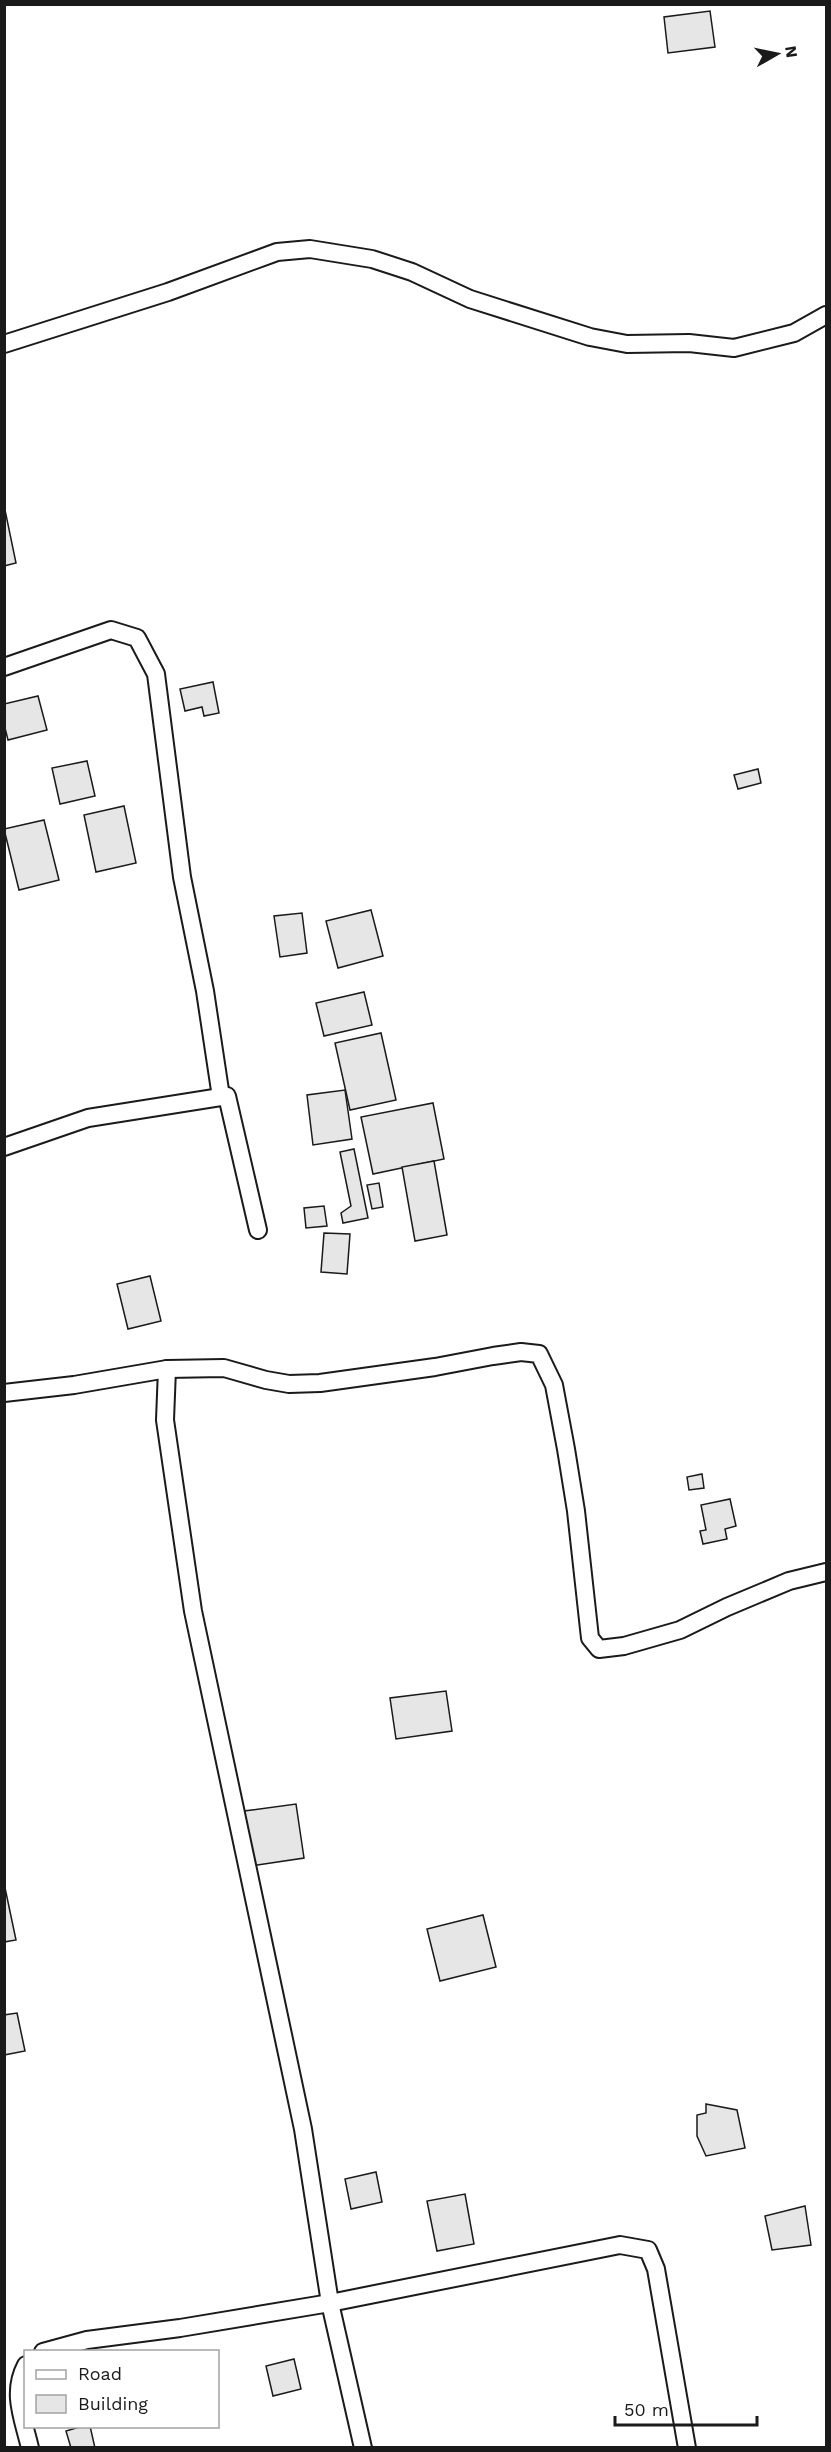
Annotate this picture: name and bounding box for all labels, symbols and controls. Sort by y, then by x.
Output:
north arrow [747,24,807,84]
text: N [781,44,802,59]
legend [24,2350,219,2428]
text: Road [78,2363,122,2384]
scale bar [615,2389,758,2427]
text: Building [78,2393,148,2414]
text: 50 m [624,2399,669,2420]

